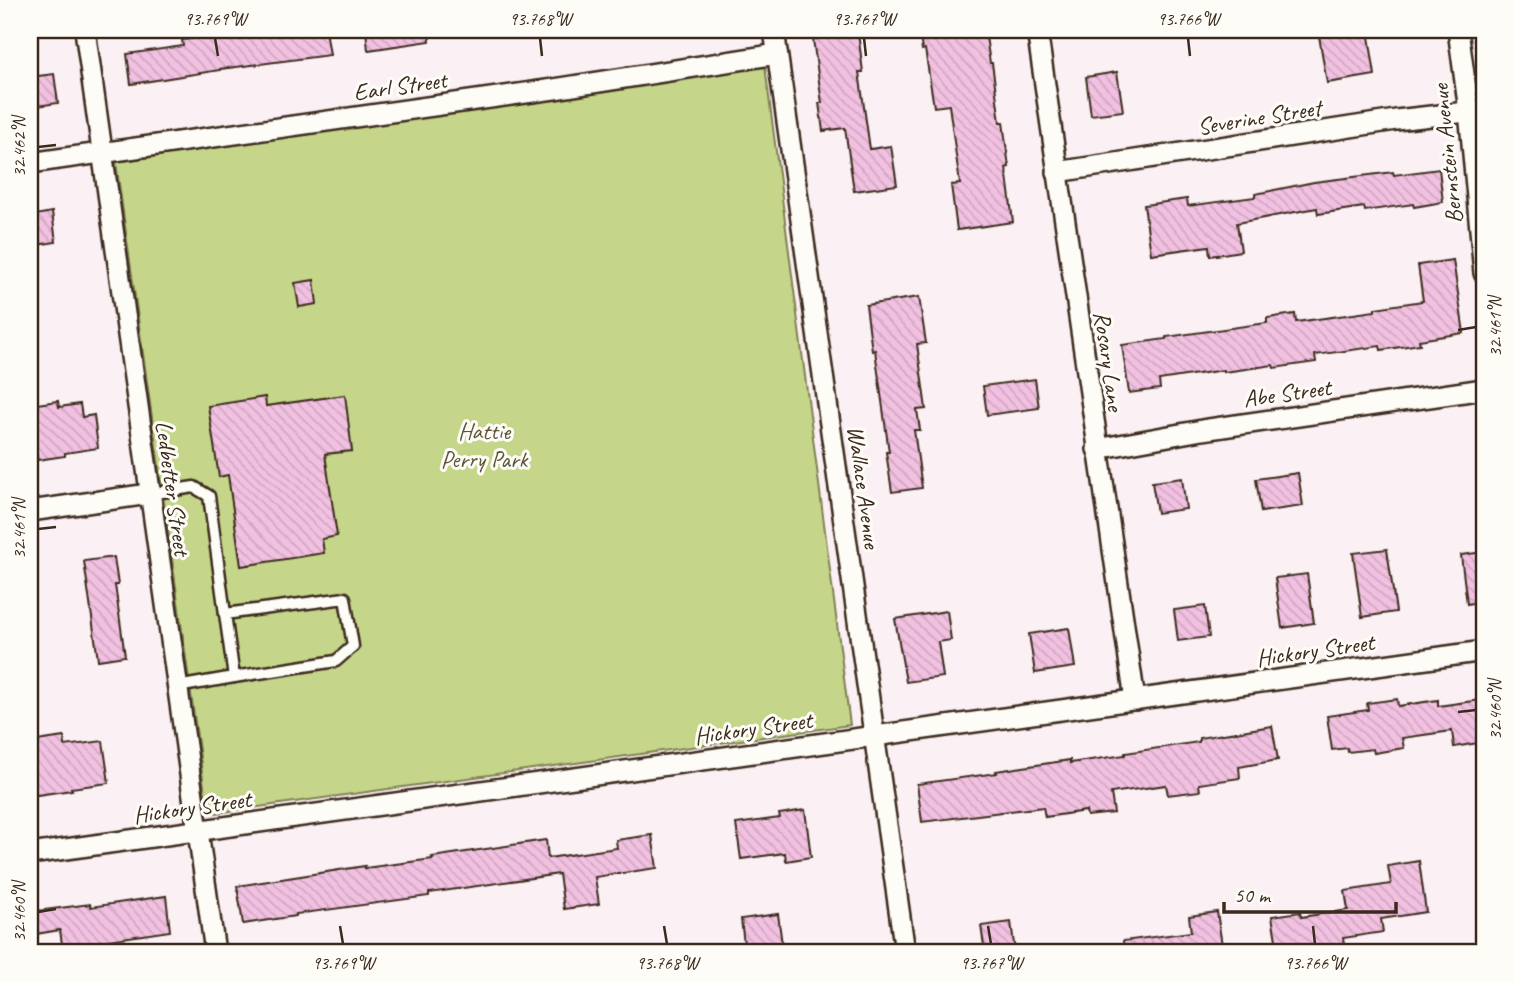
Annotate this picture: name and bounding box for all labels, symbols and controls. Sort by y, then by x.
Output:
text: 93.769°W [184,8,249,30]
text: 93.768°W [509,8,574,30]
text: 93.767°W [833,8,898,30]
text: 93.766°W [1157,8,1222,30]
street label: Earl Street [352,64,450,107]
street label: Bernstein Avenue [1425,81,1469,225]
street label: Severine Street [1195,92,1326,142]
text: 32.462°N [8,114,30,177]
text: 32.461°N [1484,294,1506,357]
street label: Rosary Lane [1087,309,1131,415]
street label: Abe Street [1241,372,1335,414]
park label: Hattie Perry Park [441,416,530,474]
street label: Ledbetter Street [149,419,198,559]
street label: Wallace Avenue [841,424,888,552]
text: 32.461°N [8,496,30,559]
street label: Hickory Street [1254,627,1378,673]
text: 32.460°N [1484,677,1506,740]
street label: Hickory Street [692,705,816,751]
street label: Hickory Street [131,784,255,830]
scale bar [1224,870,1395,914]
text: 32.460°N [8,879,30,942]
text: 50 m [1234,882,1272,908]
text: 93.769°W [312,952,377,974]
text: 93.768°W [636,952,701,974]
text: 93.767°W [960,952,1025,974]
text: 93.766°W [1284,952,1349,974]

